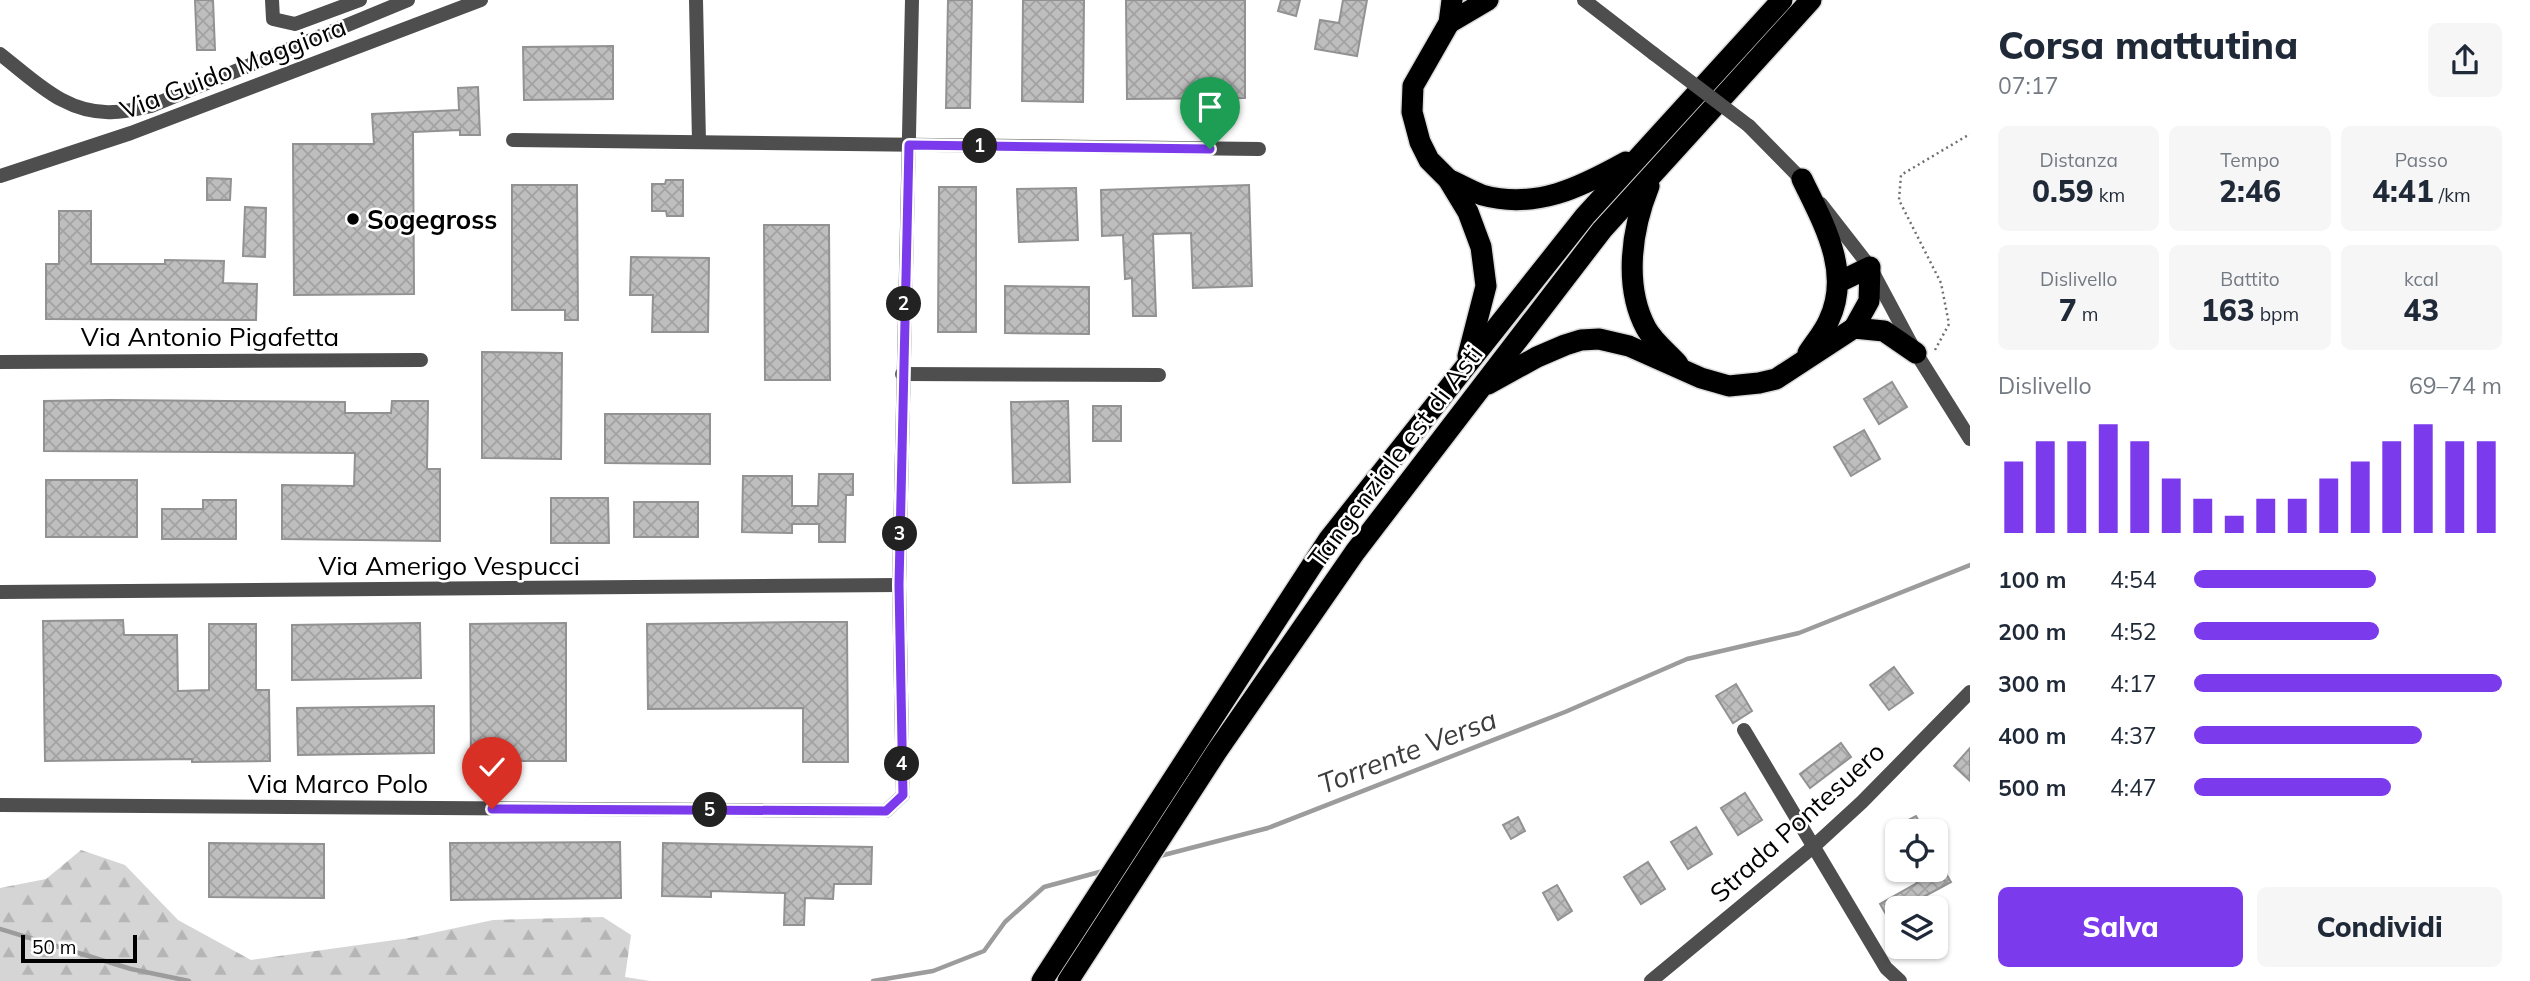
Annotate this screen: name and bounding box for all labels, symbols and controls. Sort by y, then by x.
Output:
street label: Via Guido Maggiora [115,10,351,126]
text: Corsa mattutina [1998,21,2298,69]
button: share [2428,23,2502,97]
text: 07:17 [1998,71,2058,100]
pin [1180,77,1240,149]
icon: arrive [1191,88,1229,126]
pin: 1 [962,128,998,164]
text: 1 [974,133,985,157]
text: Distanza [2039,148,2118,172]
text: Tempo [2220,148,2280,172]
text: Passo [2395,148,2448,172]
text: 0.59 [2032,172,2094,210]
text: 2:46 [2219,172,2281,210]
text: 4:41 [2372,172,2434,210]
text: km [2094,183,2125,207]
text: /km [2434,183,2471,207]
place label: Sogegross [367,203,497,236]
marker: Sogegross [345,211,361,227]
text: Dislivello [2040,267,2117,291]
text: Battito [2220,267,2280,291]
text: kcal [2404,267,2439,291]
pin: 2 [886,286,922,322]
text: 2 [898,291,909,315]
text: 7 [2059,291,2077,329]
text: 163 [2201,291,2255,329]
text: 43 [2403,291,2439,329]
text: m [2077,302,2098,326]
text: bpm [2255,302,2299,326]
street label: Via Antonio Pigafetta [81,320,339,353]
street label: Tangenziale est di Asti [1300,338,1490,574]
text: Dislivello [1998,371,2092,400]
text: 69–74 m [2409,371,2502,400]
pin: 3 [883,516,918,552]
text: 3 [894,521,905,545]
street label: Via Amerigo Vespucci [318,549,580,582]
text: 100 m [1998,565,2066,594]
text: 4:54 [2110,565,2157,594]
text: 200 m [1998,617,2066,646]
text: 4:52 [2110,617,2157,646]
text: 300 m [1998,669,2066,698]
text: 4:17 [2110,669,2157,698]
water label: Torrente Versa [1313,701,1501,801]
text: 400 m [1998,721,2066,750]
text: 4:37 [2110,721,2157,750]
street label: Strada Pontesuero [1703,735,1891,909]
pin [462,737,522,809]
pin: 4 [884,746,920,782]
icon: check [473,748,511,786]
text: 4 [896,751,907,775]
street label: Via Marco Polo [248,767,428,800]
text: 500 m [1998,773,2066,802]
text: 4:47 [2110,773,2157,802]
pin: 5 [692,792,728,828]
text: 5 [704,797,715,821]
map controls [1885,819,1948,959]
button: locate [1885,819,1948,882]
button: Salva [1998,887,2243,967]
button: Condividi [2257,887,2502,967]
button: layers [1885,896,1948,959]
scale bar [21,932,136,964]
text: 50 m [32,935,76,959]

